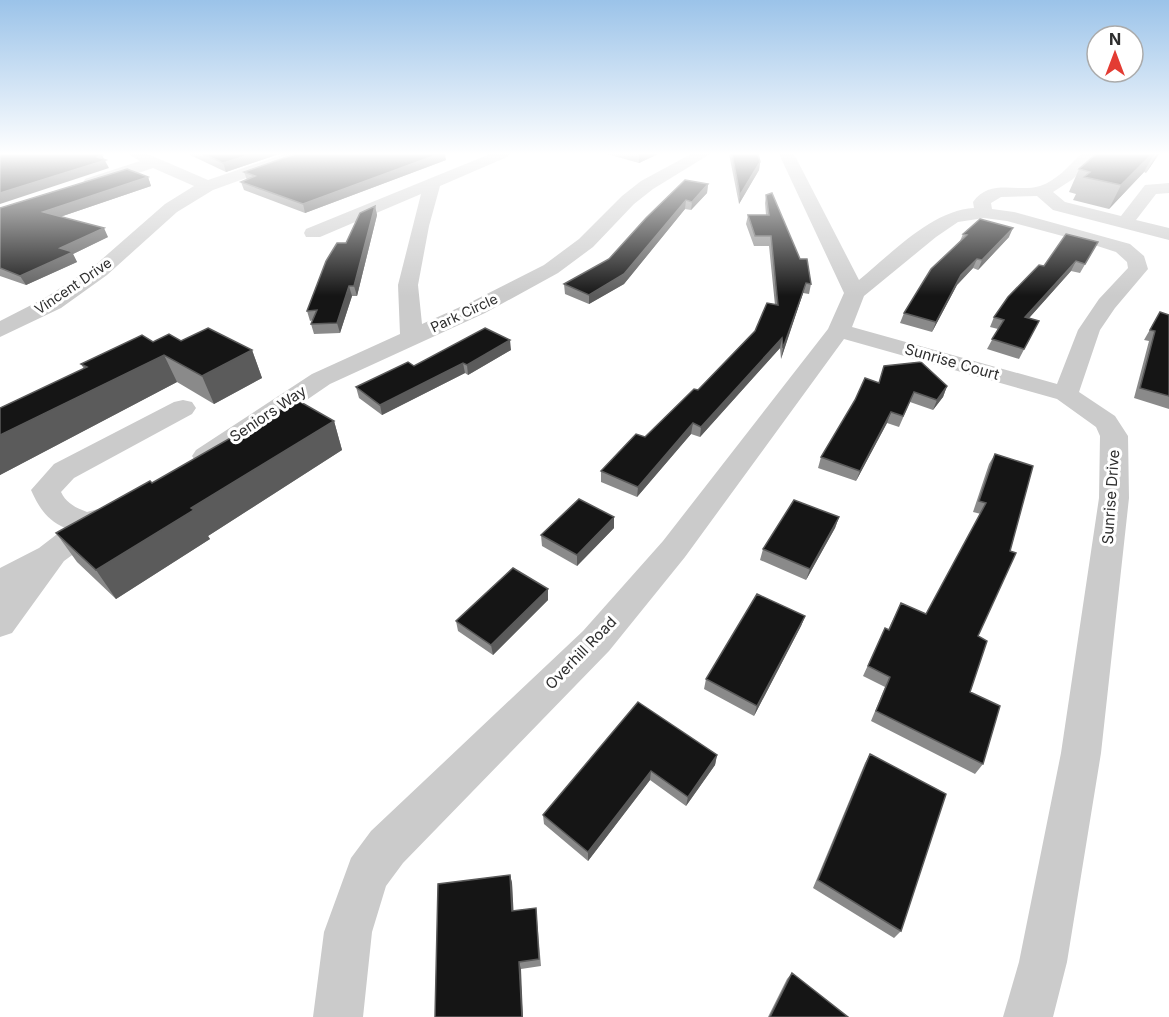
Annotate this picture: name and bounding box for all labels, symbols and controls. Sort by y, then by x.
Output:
north arrow [1085,24,1145,84]
text: N [1109,29,1121,49]
street label: Vincent Drive [31,254,114,318]
street label: Park Circle [428,290,500,335]
street label: Sunrise Court [903,339,1002,384]
street label: Seniors Way [226,381,310,446]
street label: Sunrise Drive [1098,449,1123,545]
street label: Overhill Road [541,612,620,693]

